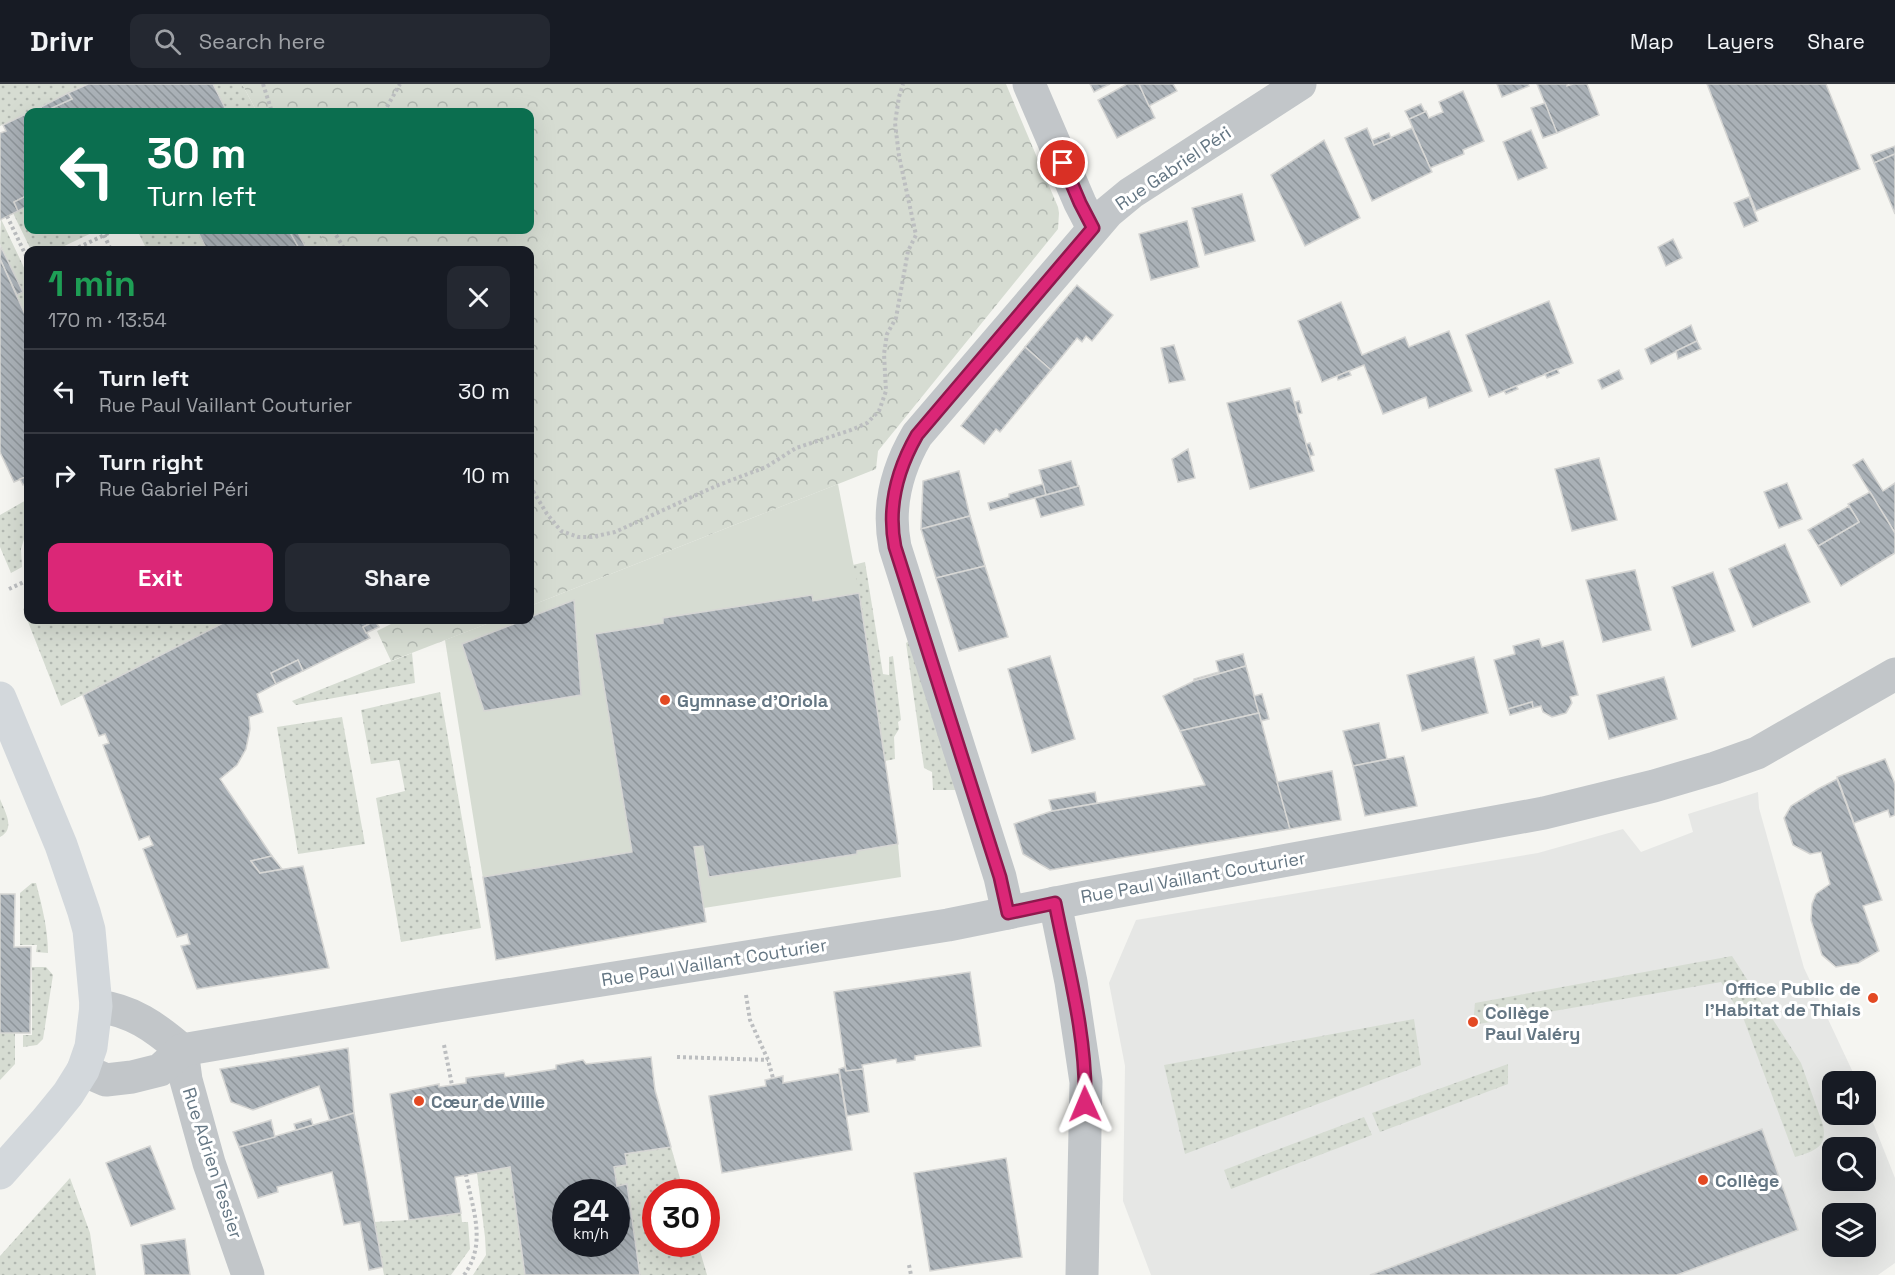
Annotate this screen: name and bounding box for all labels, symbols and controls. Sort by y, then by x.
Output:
search box [130,14,550,68]
text: Drivr [30,23,94,59]
icon: search [151,25,184,58]
text: Search here [199,27,325,55]
text: Map [1630,28,1674,55]
text: Layers [1707,28,1774,55]
text: Share [1807,28,1865,55]
street label: Rue Gabriel Péri [1111,121,1235,215]
text: 30 m [147,127,246,180]
icon: left [48,132,126,210]
pin [1037,137,1088,188]
icon: arrive [1046,146,1079,179]
text: Turn left [147,179,257,214]
text: 1 min [48,261,136,307]
button: close [447,266,510,329]
text: 170 m · 13:54 [48,307,167,333]
text: Turn left [99,364,189,392]
icon: left [48,375,81,408]
text: 30 m [458,377,510,405]
text: Rue Paul Vaillant Couturier [99,392,352,418]
text: Turn right [99,448,204,476]
icon: right [48,459,81,492]
text: 10 m [462,461,510,489]
text: Rue Gabriel Péri [99,476,249,502]
button: Exit [48,543,273,612]
button: Share [285,543,510,612]
place label: Gymnase d'Oriola [677,689,829,712]
marker: Gymnase d'Oriola [658,693,672,707]
street label: Rue Paul Vaillant Couturier [1079,846,1307,908]
street label: Rue Paul Vaillant Couturier [600,933,829,991]
place label: Office Public de l'Habitat de Thiais [1705,977,1861,1021]
marker: Office Public de l'Habitat de Thiais [1866,991,1880,1005]
place label: Collège Paul Valéry [1485,1001,1580,1045]
marker: Collège Paul Valéry [1466,1015,1480,1029]
map controls [1822,1071,1876,1257]
button: sound [1822,1071,1876,1125]
position arrow [1053,1072,1117,1136]
street label: Rue Adrien Tessier [178,1084,248,1242]
place label: Cœur de Ville [431,1090,545,1113]
marker: Cœur de Ville [412,1094,426,1108]
button: search [1822,1137,1876,1191]
place label: Collège [1715,1169,1779,1192]
marker: Collège [1696,1173,1710,1187]
speed limit sign: 30 [642,1179,720,1257]
text: 24 [573,1191,609,1230]
button: layers [1822,1203,1876,1257]
text: km/h [573,1224,609,1243]

